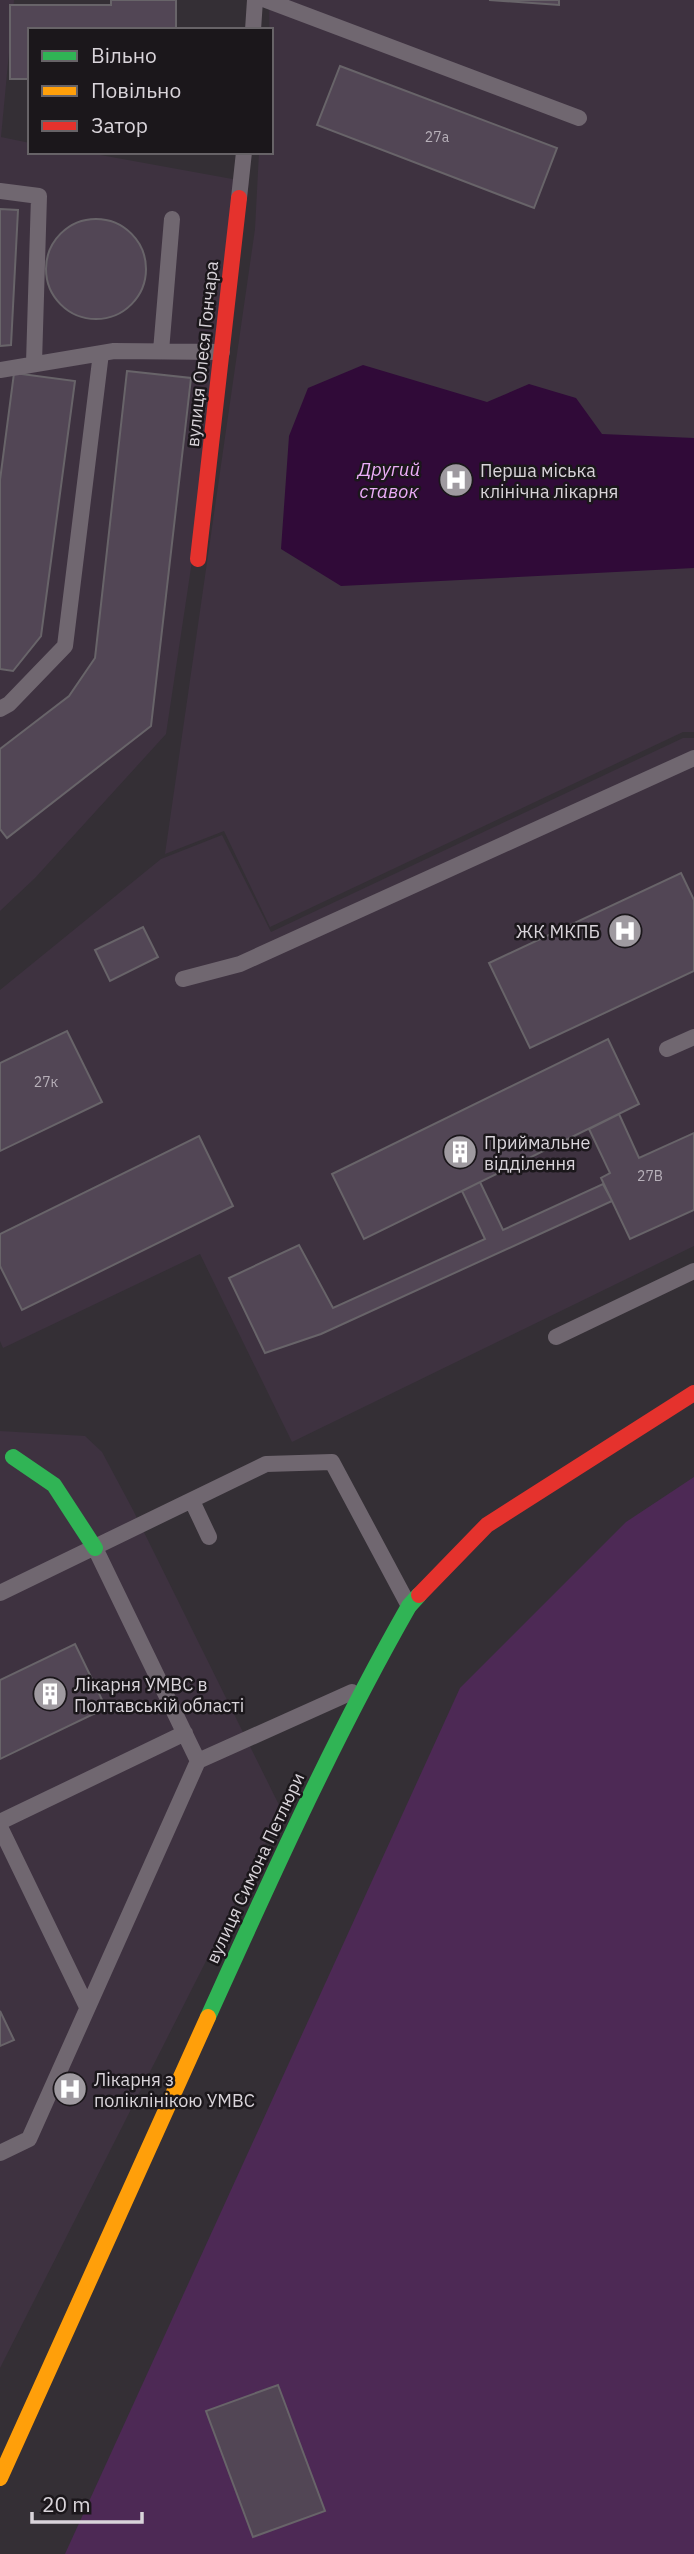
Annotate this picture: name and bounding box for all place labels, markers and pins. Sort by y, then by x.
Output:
place label: Перша міська клінічна лікарня [480,459,618,503]
hospital icon: Перша міська клінічна лікарня [437,461,475,499]
hospital icon: ЖК МКПБ [606,912,644,950]
place label: ЖК МКПБ [516,920,600,943]
place label: Приймальне відділення [484,1131,591,1175]
building icon: Приймальне відділення [441,1133,479,1171]
place label: Лікарня УМВС в Полтавській області [74,1673,244,1717]
building icon: Лікарня УМВС в Полтавській області [31,1675,69,1713]
place label: Лікарня з поліклінікою УМВС [94,2068,255,2112]
hospital icon: Лікарня з поліклінікою УМВС [51,2070,89,2108]

